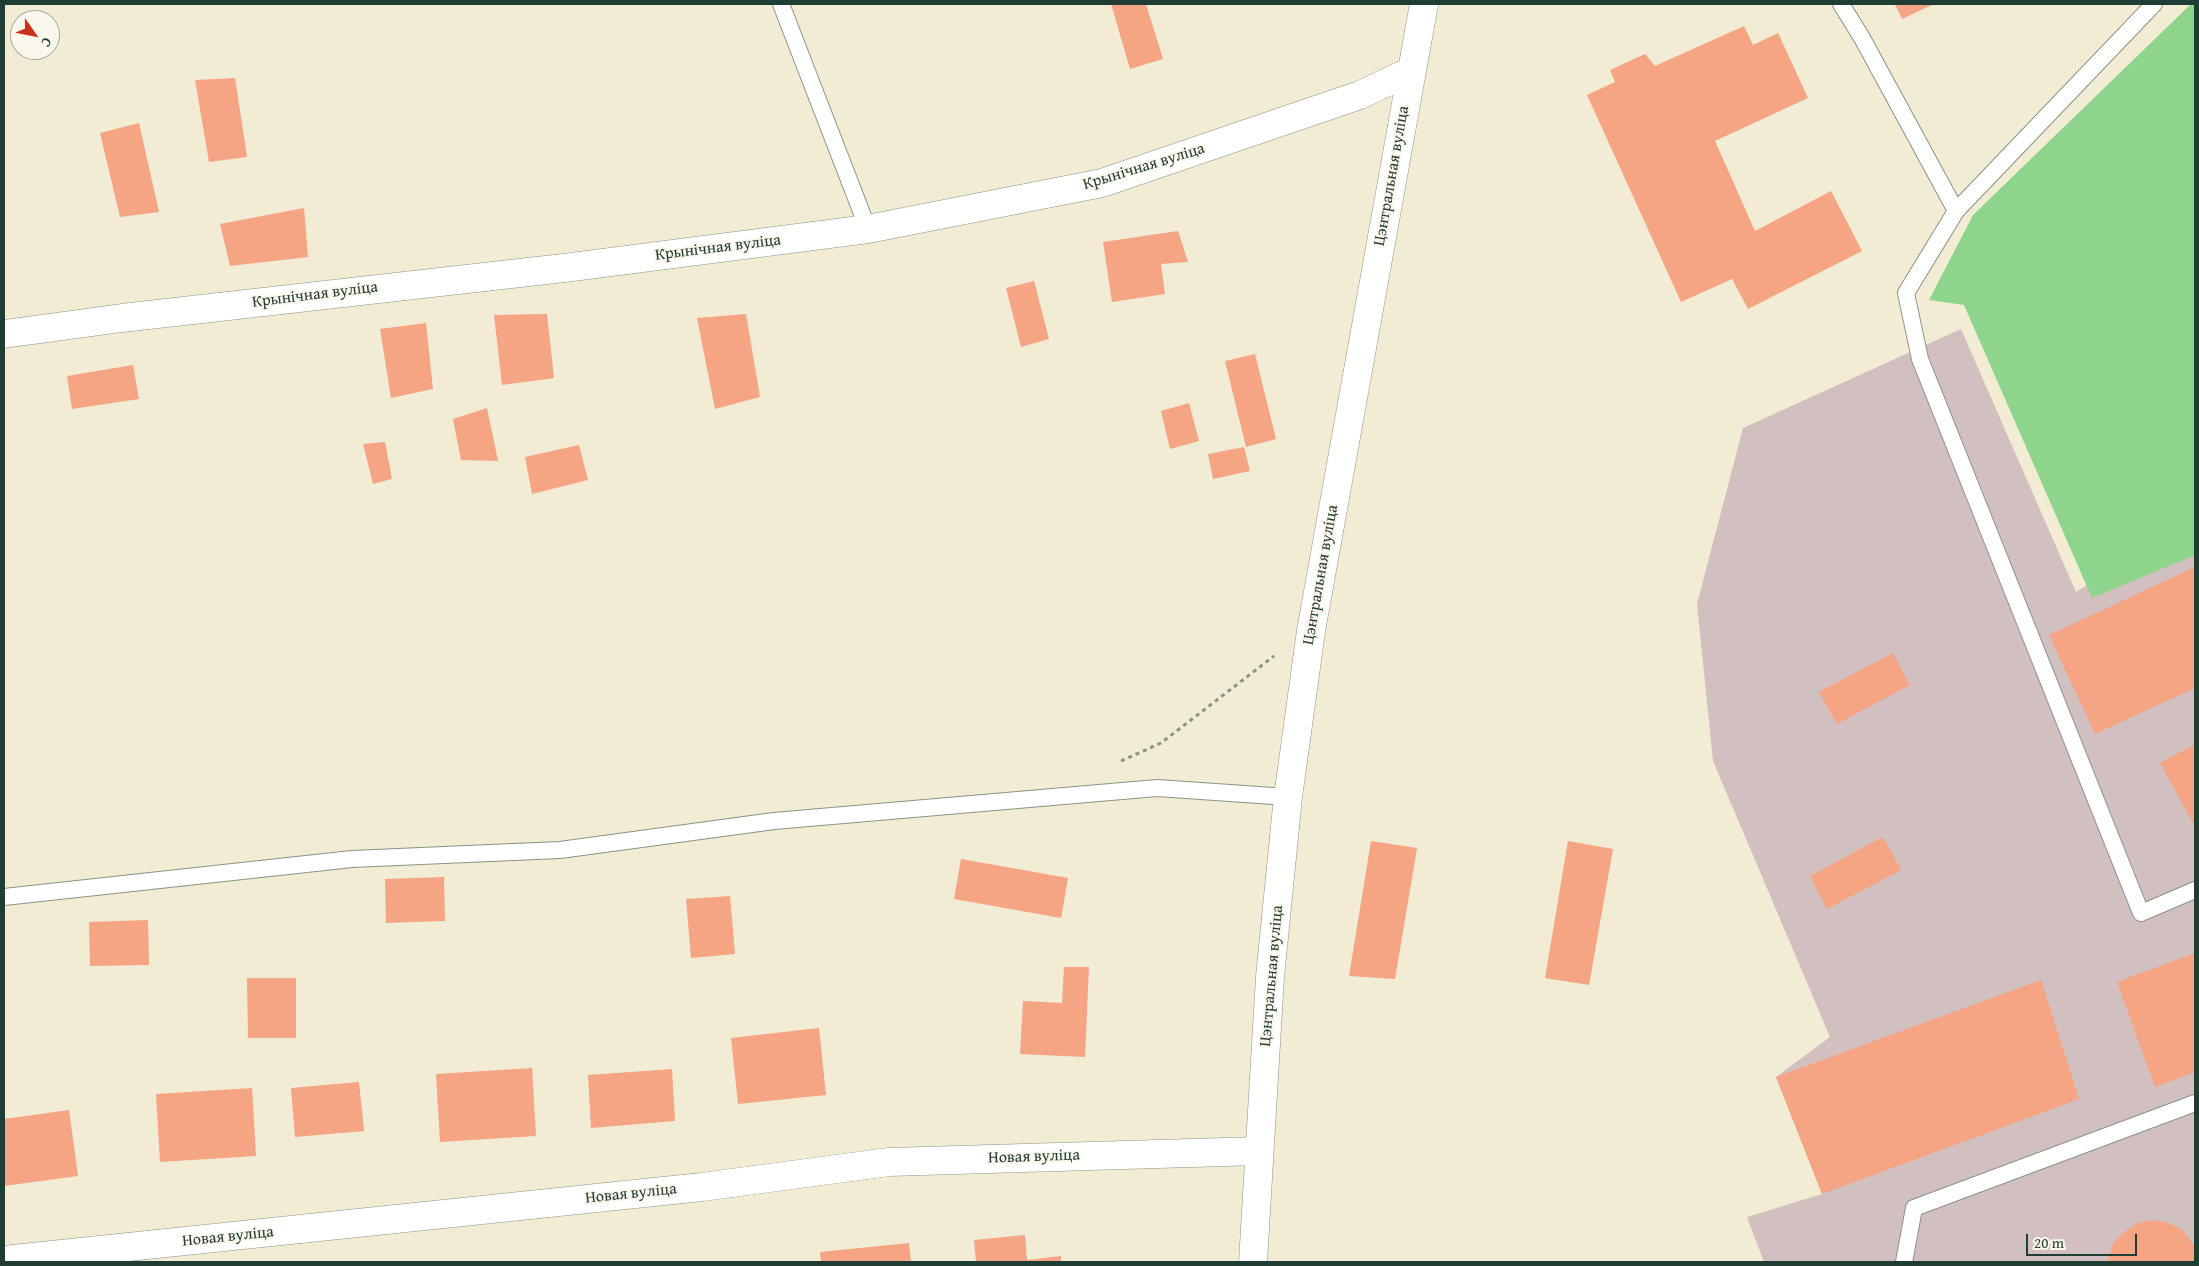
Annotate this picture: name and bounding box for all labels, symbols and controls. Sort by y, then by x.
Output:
north arrow [10,10,60,60]
text: С [36,34,57,51]
street label: Цэнтральная вуліца [1370,104,1414,248]
street label: Крынічная вуліца [1081,139,1207,195]
street label: Крынічная вуліца [654,231,782,265]
street label: Крынічная вуліца [251,278,379,312]
street label: Цэнтральная вуліца [1299,503,1343,647]
street label: Цэнтральная вуліца [1256,904,1288,1048]
street label: Новая вуліца [988,1146,1080,1168]
street label: Новая вуліца [584,1180,678,1208]
street label: Новая вуліца [181,1223,275,1251]
scale bar [2029,1224,2140,1256]
text: 20 m [2034,1232,2064,1253]

